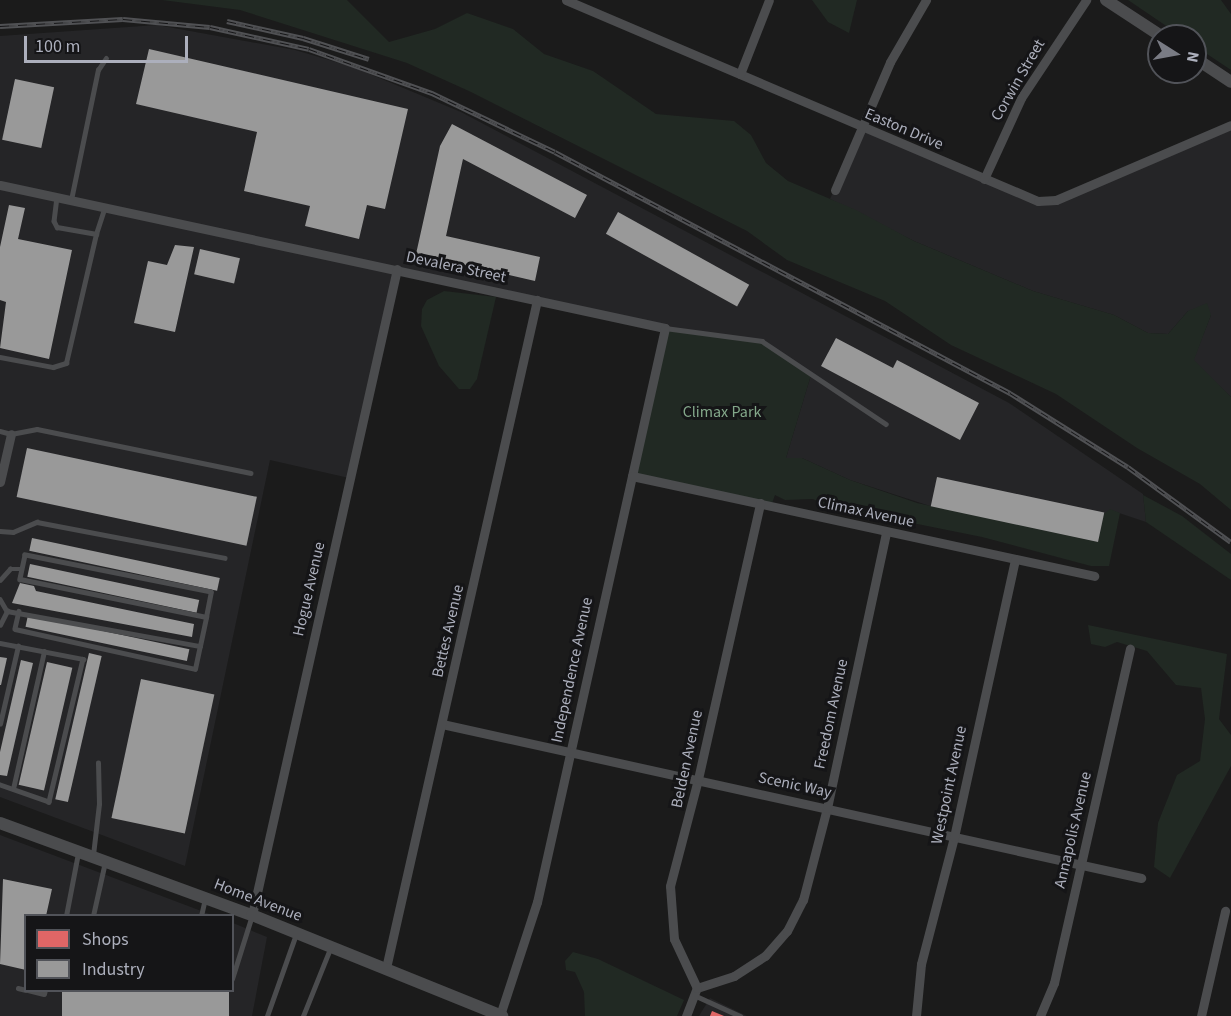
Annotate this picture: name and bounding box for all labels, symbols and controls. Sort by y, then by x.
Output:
scale bar [27,24,190,62]
north arrow [1147,24,1207,84]
text: 100 m [35,34,80,59]
street label: Corwin Street [987,36,1049,124]
text: N [1181,50,1205,64]
street label: Easton Drive [862,104,946,154]
street label: Devalera Street [404,247,508,287]
park label: Climax Park [683,402,761,422]
street label: Climax Avenue [816,492,916,532]
street label: Hogue Avenue [289,540,329,638]
street label: Bettes Avenue [428,583,468,679]
street label: Independence Avenue [547,595,597,745]
street label: Freedom Avenue [810,657,852,771]
street label: Belden Avenue [667,708,707,810]
street label: Westpoint Avenue [927,724,971,846]
street label: Scenic Way [757,768,833,802]
street label: Annapolis Avenue [1050,770,1096,890]
street label: Home Avenue [211,874,305,926]
legend [24,914,234,992]
text: Shops [82,927,129,952]
text: Industry [82,957,145,982]

